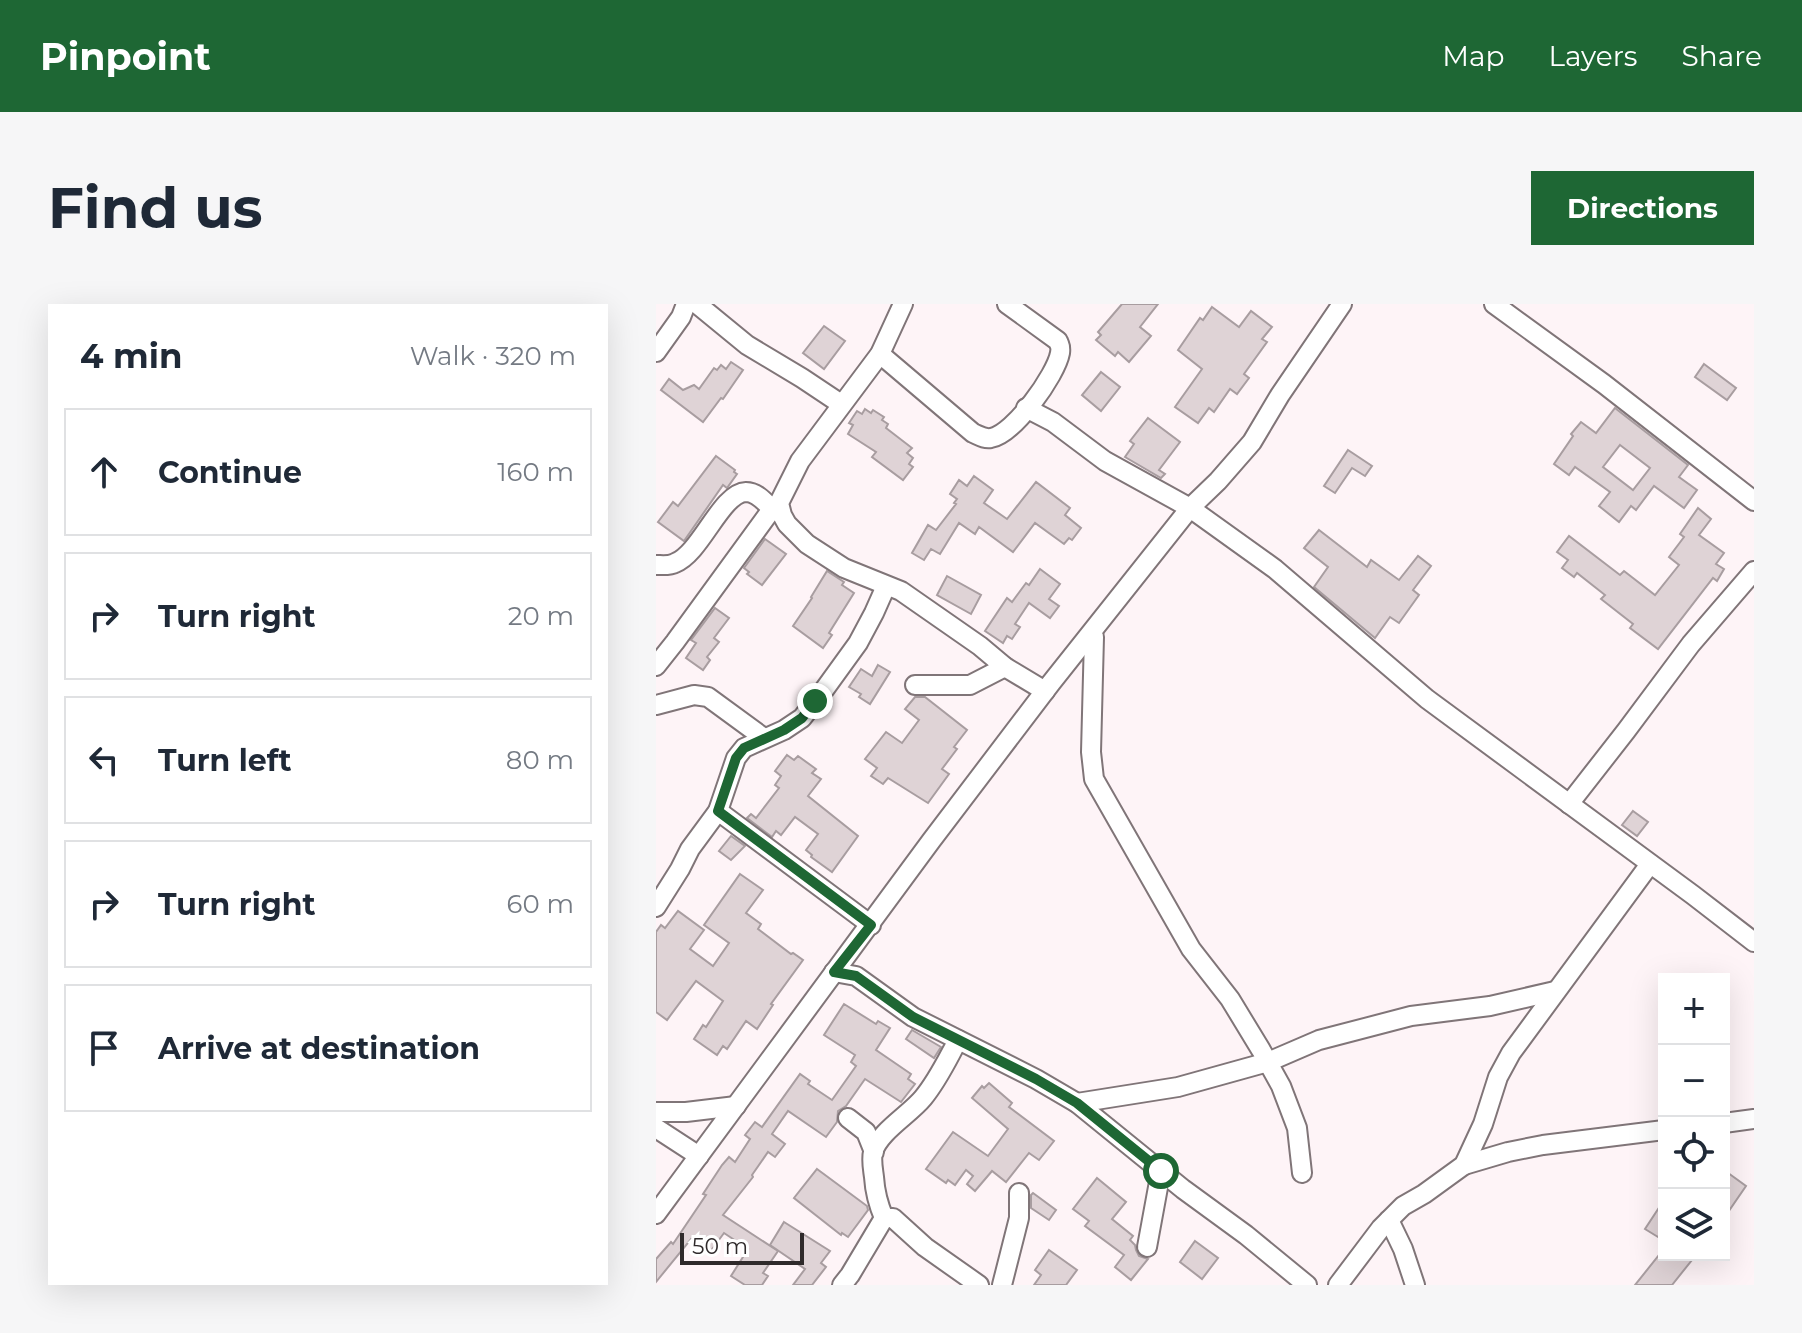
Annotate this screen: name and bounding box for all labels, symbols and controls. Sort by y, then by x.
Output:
text: Pinpoint [40,33,211,80]
text: Map [1442,39,1505,73]
text: Layers [1549,39,1638,73]
text: Share [1682,39,1762,73]
button: Directions [1531,171,1754,245]
text: Find us [48,174,262,242]
text: 4 min [80,335,182,377]
text: Walk · 320 m [410,340,576,372]
icon: ahead [82,450,126,494]
text: Continue [158,454,302,491]
text: 160 m [497,456,574,488]
icon: right [82,594,126,638]
text: Turn right [158,598,315,635]
text: 20 m [508,600,574,632]
route end [797,683,833,719]
icon: left [82,738,126,782]
text: Turn left [158,742,291,779]
text: 80 m [506,744,574,776]
icon: right [82,882,126,926]
text: Turn right [158,886,315,923]
text: 60 m [507,888,574,920]
map controls [1658,973,1730,1261]
button: + [1658,973,1730,1045]
icon: arrive [82,1026,126,1070]
text: Arrive at destination [158,1030,480,1067]
button: − [1658,1045,1730,1117]
button: locate [1658,1117,1730,1189]
route start [1143,1153,1179,1189]
button: layers [1658,1189,1730,1261]
scale bar [680,1229,804,1265]
text: 50 m [692,1233,748,1260]

